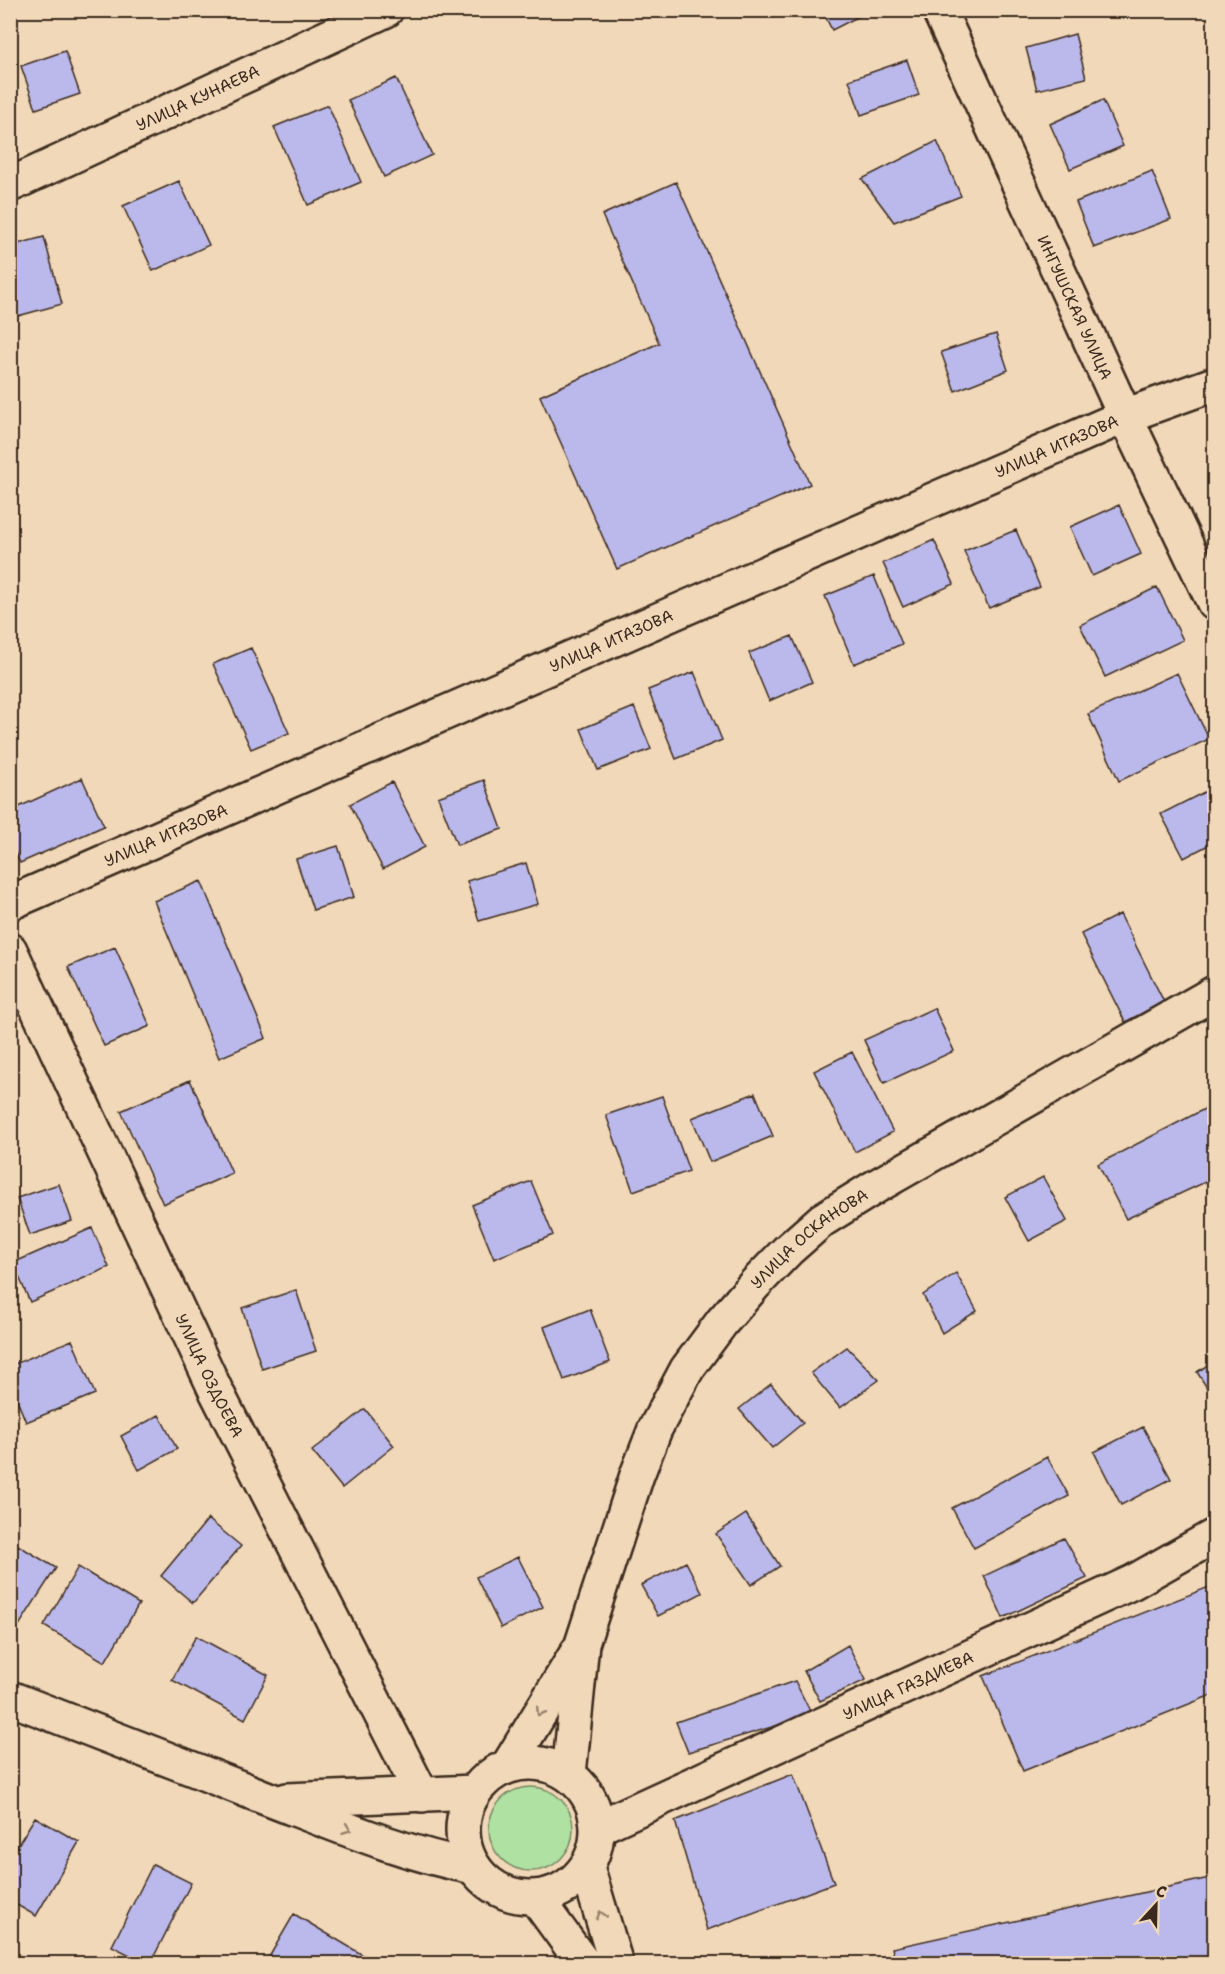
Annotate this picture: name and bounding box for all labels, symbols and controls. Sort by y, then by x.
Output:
street label: УЛИЦА КУНАЕВА [133,60,263,136]
street label: ИНГУШСКАЯ УЛИЦА [1032,232,1117,383]
street label: УЛИЦА ИТАЗОВА [992,410,1122,483]
street label: УЛИЦА ИТАЗОВА [546,605,676,677]
street label: УЛИЦА ИТАЗОВА [101,799,231,872]
street label: УЛИЦА ОСКАНОВА [746,1184,872,1293]
street label: УЛИЦА ОЗДОЕВА [170,1311,248,1441]
street label: УЛИЦА ГАЗДИЕВА [840,1647,977,1725]
one-way arrow [536,1706,548,1716]
one-way arrow [341,1822,352,1835]
north arrow [1126,1875,1186,1935]
text: С [1153,1880,1170,1903]
one-way arrow [596,1911,609,1921]

